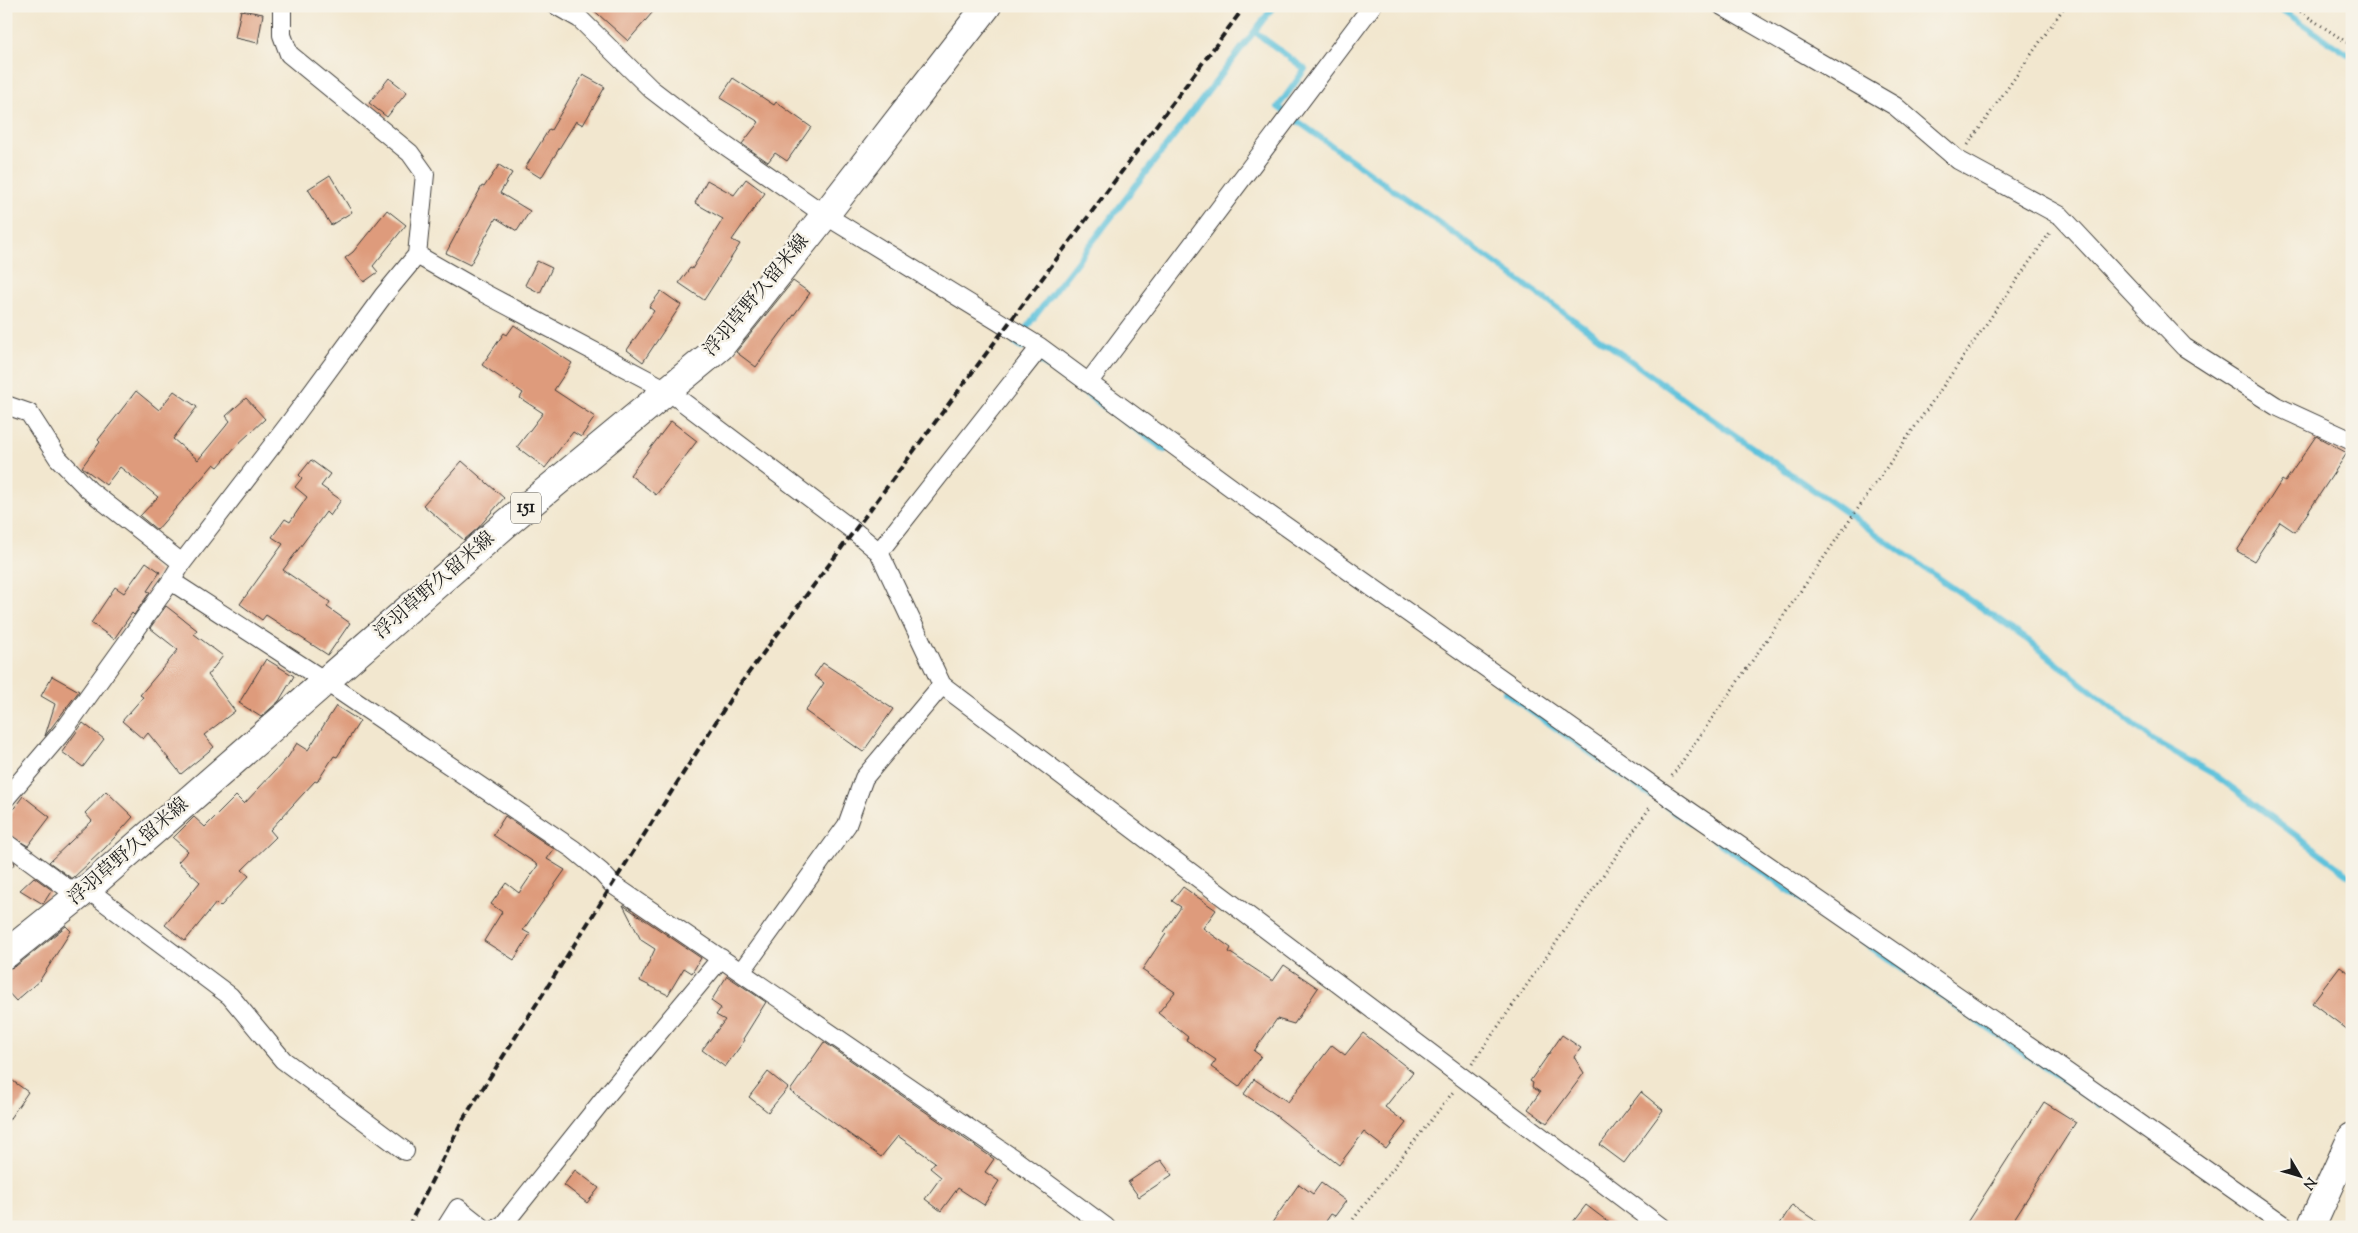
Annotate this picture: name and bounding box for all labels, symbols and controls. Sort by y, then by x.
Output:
street label: 浮羽草野久留米線 [698,229,816,363]
road number: 151 [511,492,541,524]
street label: 浮羽草野久留米線 [369,526,501,646]
street label: 浮羽草野久留米線 [63,792,195,912]
north arrow [2276,1150,2326,1200]
text: N [2297,1172,2320,1193]

